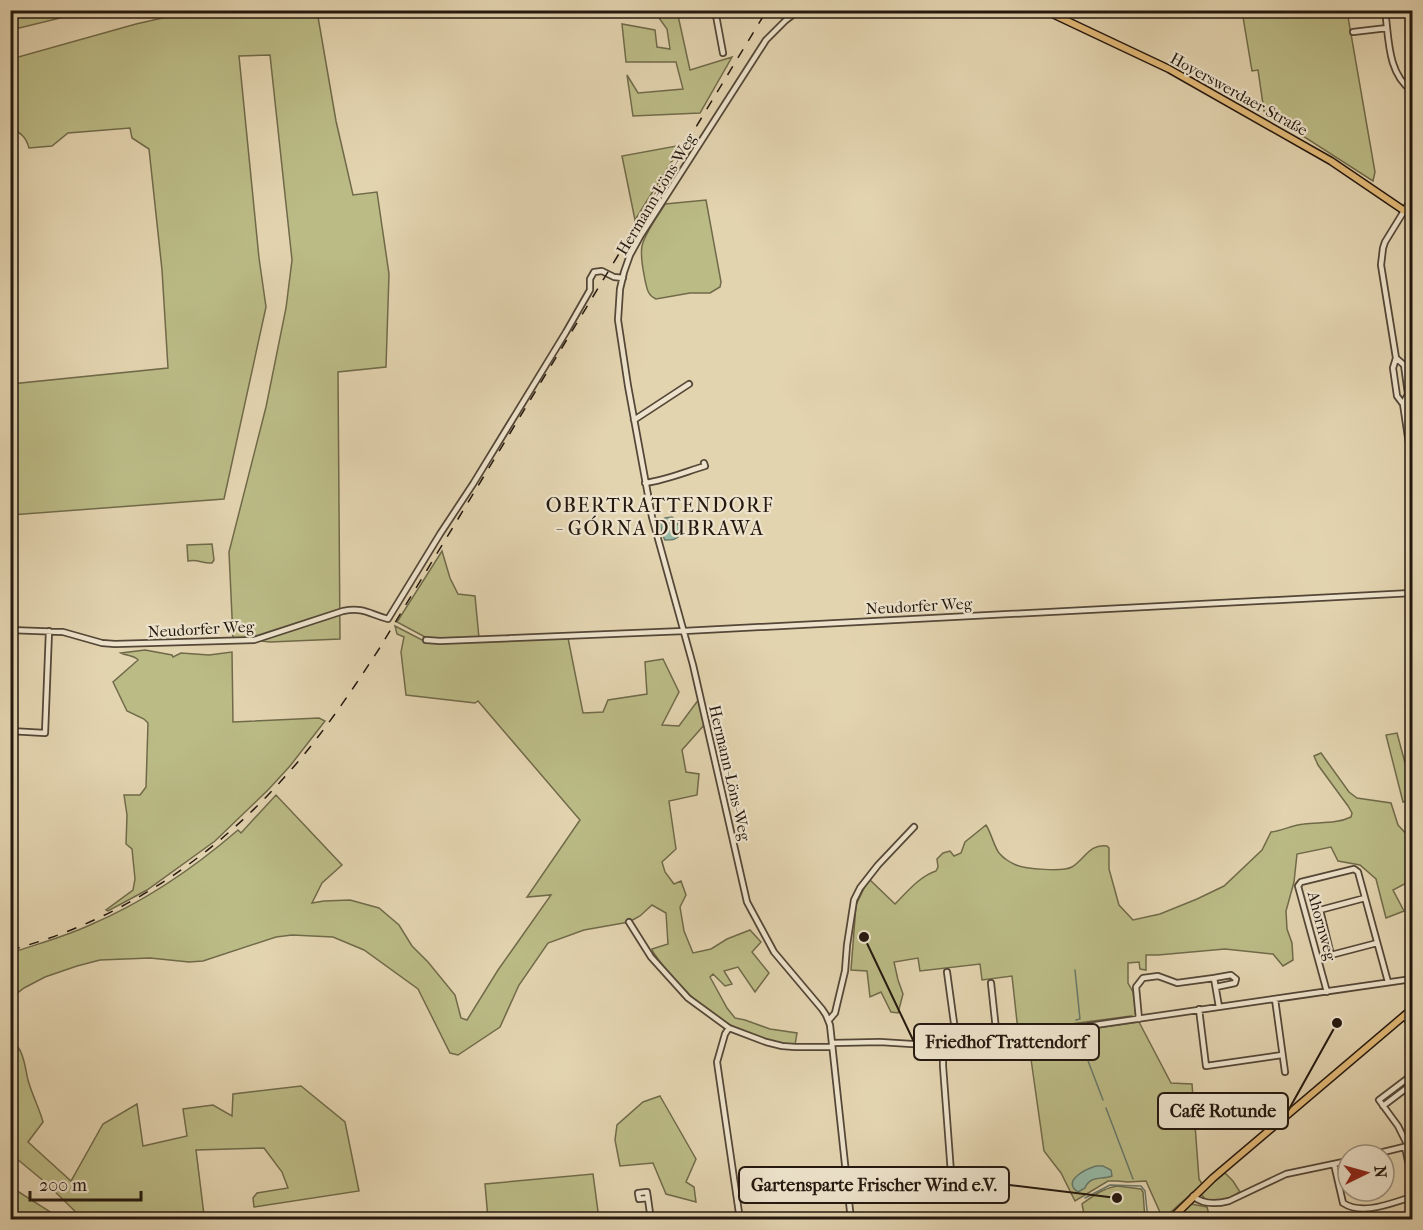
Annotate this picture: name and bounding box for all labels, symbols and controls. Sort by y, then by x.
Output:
street label: Hoyerswerdaer Straße [1167,48,1311,140]
street label: Hermann-Löns-Weg [612,129,700,258]
district label: OBERTRATTENDORF - GÓRNA DUBRAWA [546,494,774,540]
street label: Neudorfer Weg [865,594,973,618]
street label: Neudorfer Weg [147,617,255,641]
street label: Hermann-Löns-Weg [705,703,755,843]
street label: Ahornweg [1303,888,1340,963]
callout: Friedhof Trattendorf [914,1024,1099,1060]
text: Friedhof Trattendorf [924,1032,1091,1053]
callout: Café Rotunde [1158,1093,1288,1129]
text: Café Rotunde [1170,1101,1276,1122]
north arrow [1336,1143,1396,1203]
scale bar [30,1164,141,1202]
text: N [1370,1165,1391,1179]
callout: Gartensparte Frischer Wind e.V. [739,1167,1009,1203]
text: 200 m [39,1175,87,1196]
text: Gartensparte Frischer Wind e.V. [751,1175,998,1196]

